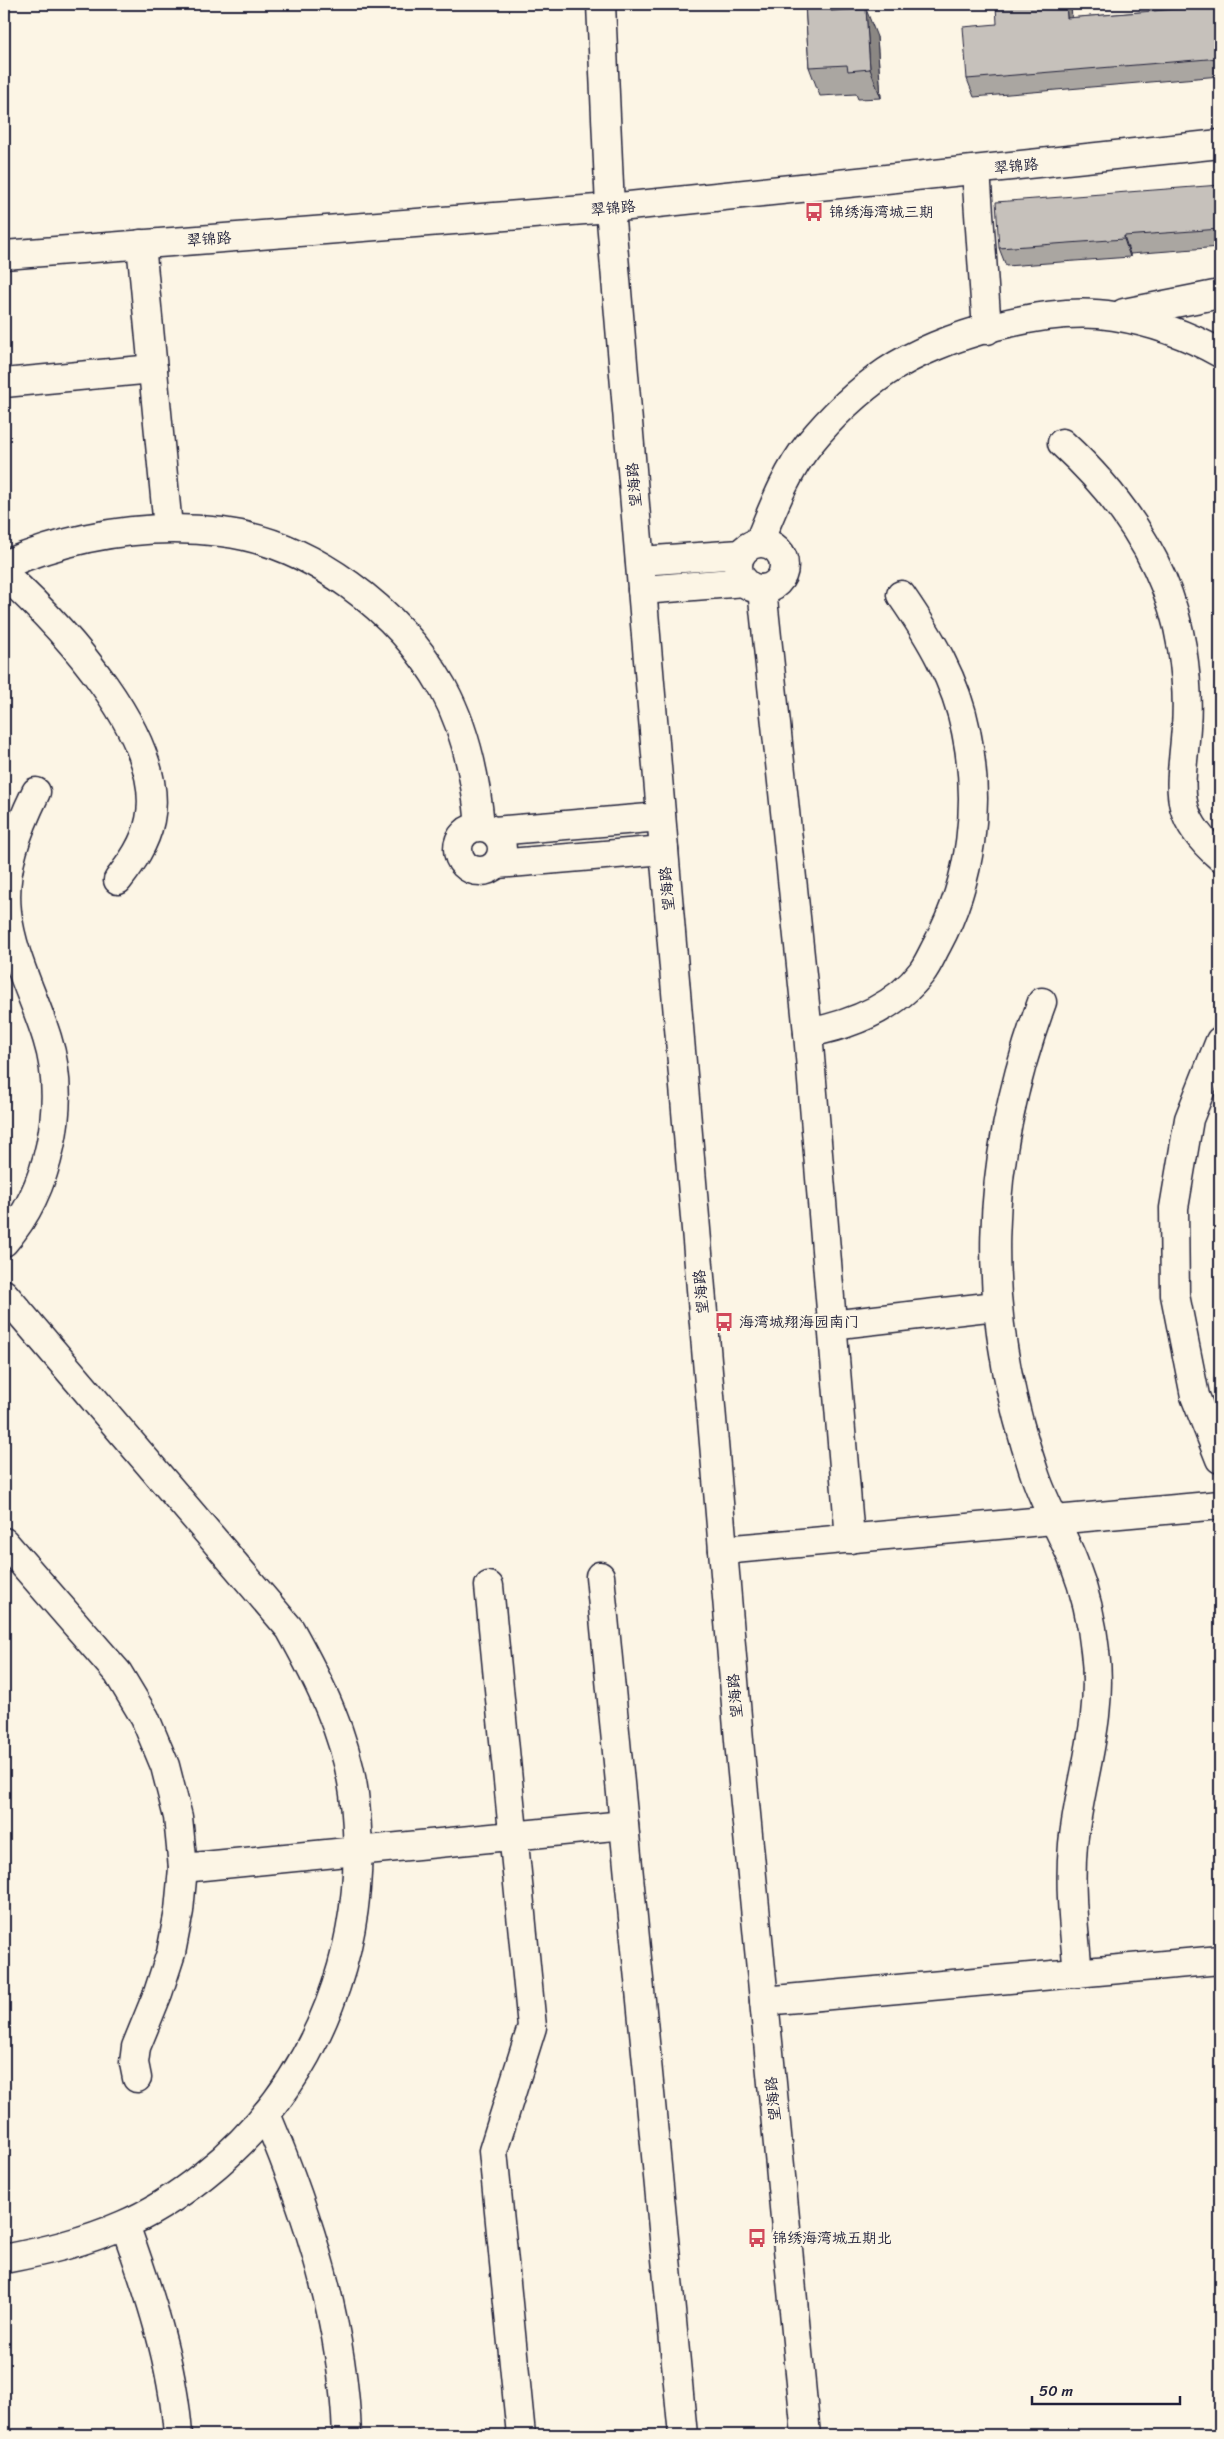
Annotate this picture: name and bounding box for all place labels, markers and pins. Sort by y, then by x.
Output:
place label: 锦绣海湾城三期 [829,199,934,225]
bus stop icon: 锦绣海湾城三期 [803,201,825,223]
place label: 海湾城翔海园南门 [739,1309,859,1335]
bus stop icon: 海湾城翔海园南门 [713,1311,735,1333]
place label: 锦绣海湾城五期北 [772,2225,892,2251]
bus stop icon: 锦绣海湾城五期北 [746,2227,768,2249]

